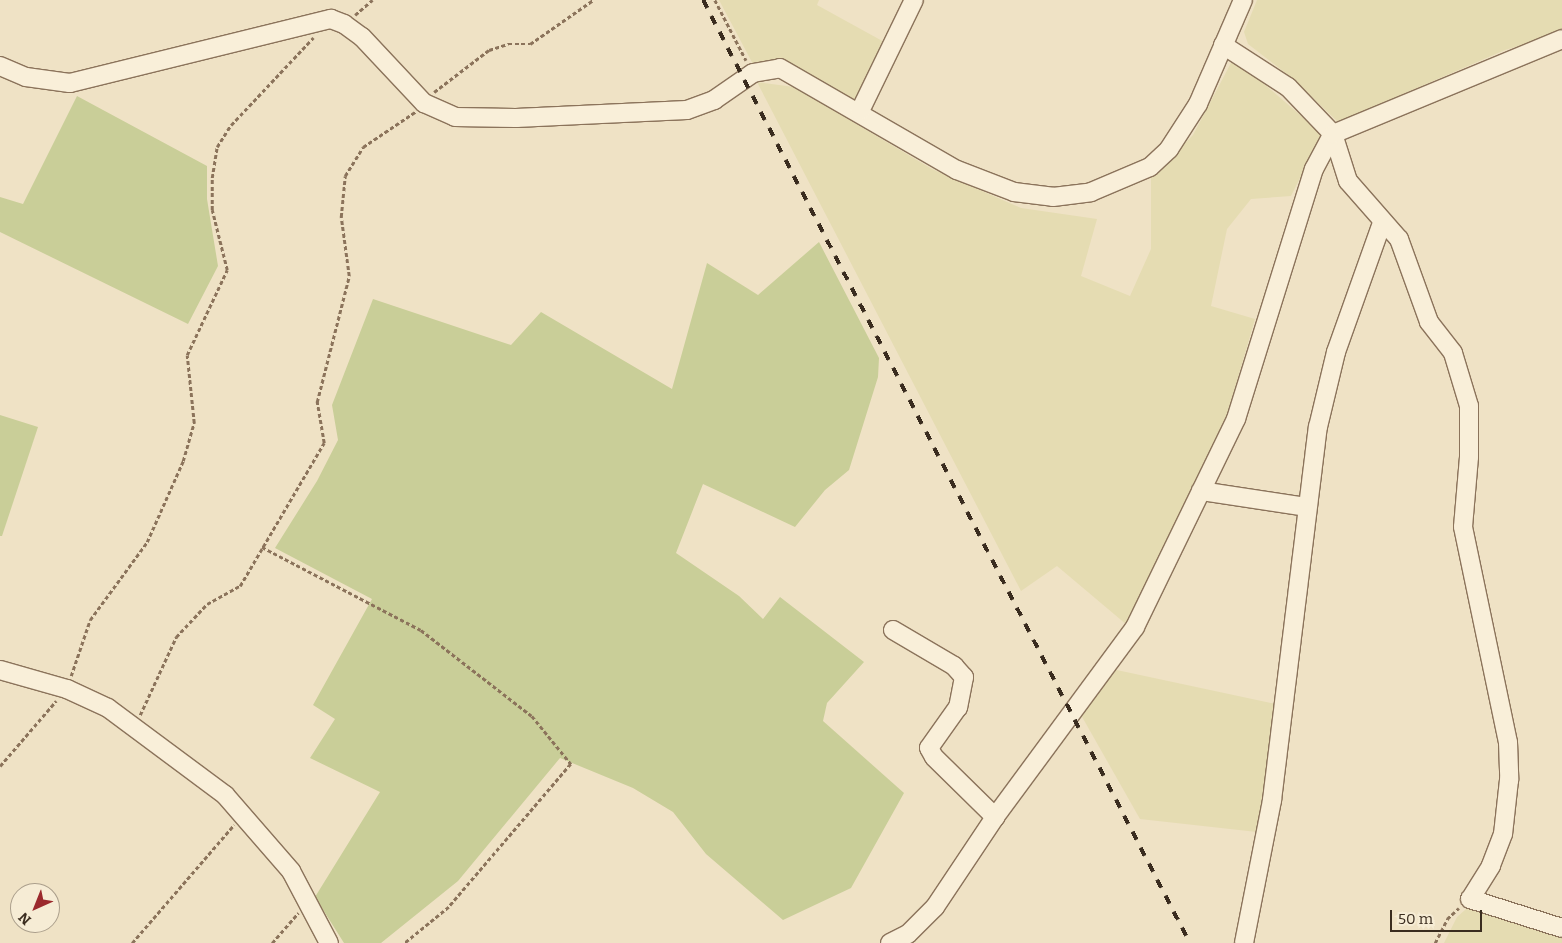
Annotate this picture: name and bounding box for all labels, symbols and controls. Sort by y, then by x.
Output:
north arrow [10,883,60,933]
scale bar [1392,900,1484,932]
text: N [15,909,35,928]
text: 50 m [1398,910,1433,928]

